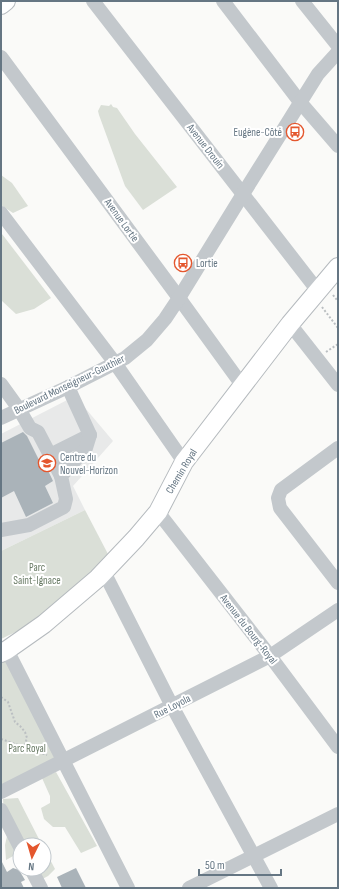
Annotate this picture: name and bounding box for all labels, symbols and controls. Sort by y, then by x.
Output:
street label: Avenue Drouin [184,121,227,171]
bus stop icon: Eugène-Côté [285,122,305,142]
place label: Eugène-Côté [233,126,282,139]
street label: Avenue Lortie [101,195,142,244]
bus stop icon: Lortie [173,253,193,273]
place label: Lortie [196,257,218,270]
street label: Boulevard Monseigneur-Gauthier [12,352,127,417]
street label: Chemin Royal [163,447,200,496]
place label: Centre du Nouvel-Horizon [60,451,118,477]
school or university icon: Centre du Nouvel-Horizon [37,453,57,473]
park label: Parc Saint-Ignace [13,561,61,587]
street label: Avenue du Bourg-Royal [217,591,280,667]
street label: Rue Loyola [152,692,193,721]
park label: Parc Royal [8,742,46,755]
north arrow [12,837,52,877]
scale bar [199,851,281,877]
text: 50 m [205,858,225,873]
text: N [28,860,35,873]

